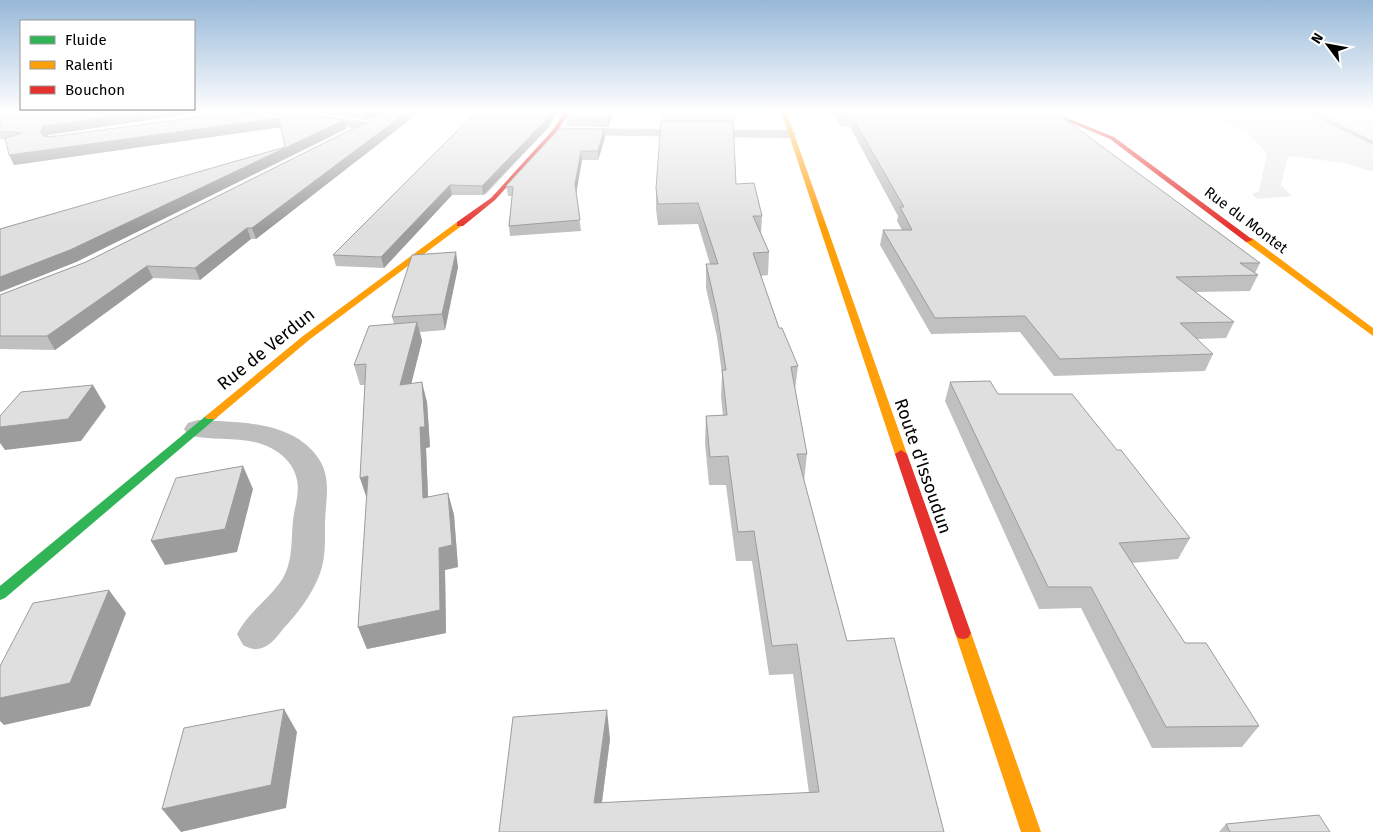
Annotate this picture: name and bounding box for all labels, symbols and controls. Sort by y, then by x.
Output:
legend [20,20,195,110]
north arrow [1303,20,1353,70]
text: N [1308,30,1327,47]
text: Fluide [65,31,107,49]
text: Ralenti [65,56,113,74]
text: Bouchon [65,81,125,99]
street label: Rue du Montet [1201,183,1292,258]
street label: Rue de Verdun [213,303,319,395]
street label: Route d'Issoudun [890,395,956,537]

